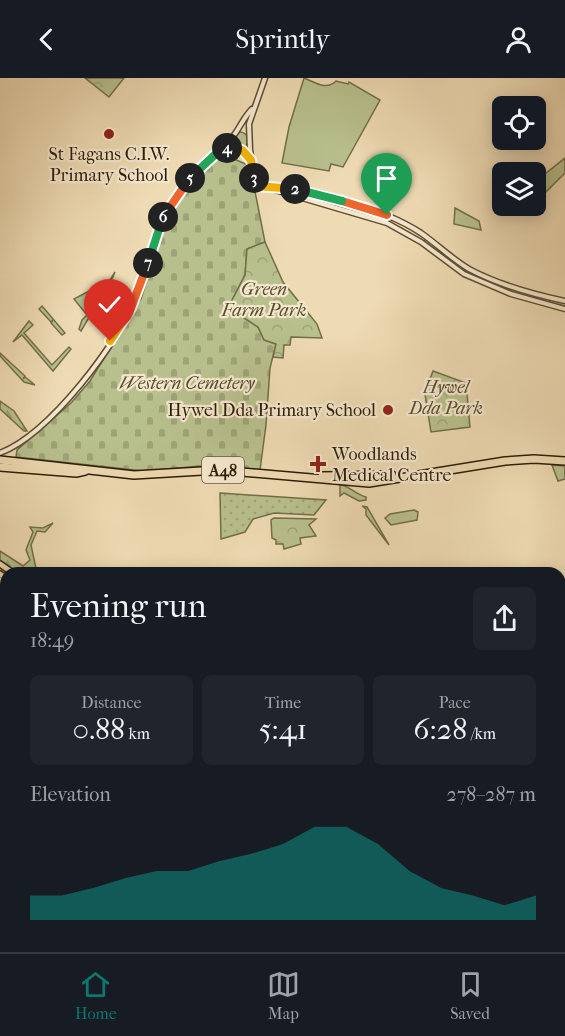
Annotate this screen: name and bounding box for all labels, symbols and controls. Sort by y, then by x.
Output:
icon: back [30,23,63,56]
text: Sprintly [235,23,330,55]
icon: person [502,23,535,56]
map controls [492,96,546,216]
button: locate [492,96,546,150]
marker: St Fagans C.I.W. Primary School [102,127,116,141]
pin: 4 [212,133,242,163]
text: 4 [222,138,232,157]
place label: St Fagans C.I.W. Primary School [49,144,169,186]
pin [361,153,412,215]
icon: arrive [370,162,403,195]
button: layers [492,162,546,216]
pin: 5 [175,163,205,193]
pin: 3 [239,163,269,193]
text: 5 [187,168,193,187]
text: 3 [251,168,257,187]
pin: 2 [280,174,310,204]
text: 2 [291,179,299,198]
pin: 6 [148,202,178,232]
text: 6 [159,207,167,226]
pin: 7 [133,248,163,278]
text: 7 [144,253,152,272]
pin [84,279,135,341]
park label: Green Farm Park [221,279,306,321]
icon: check [93,288,126,321]
park label: Western Cemetery [119,373,255,394]
park label: Hywel Dda Park [408,377,483,419]
place label: Hywel Dda Primary School [168,400,376,421]
marker: Hywel Dda Primary School [381,403,395,417]
place label: Woodlands Medical Centre [331,444,452,486]
marker: Woodlands Medical Centre [309,455,327,473]
road number: A48 [202,457,244,483]
text: Evening run [30,587,207,626]
button: share [473,587,536,650]
text: 18:49 [30,629,74,652]
text: Distance [81,693,141,712]
text: Time [265,693,301,712]
text: Pace [439,693,471,712]
text: 0.88 [73,712,125,747]
text: 5:41 [259,712,307,747]
text: 6:28 [413,712,467,747]
text: km [125,724,150,743]
text: /km [467,724,496,743]
text: Elevation [30,783,111,806]
text: 278–287 m [446,783,536,806]
tab: Home [75,968,117,1023]
tab: Map [267,968,300,1023]
tab: Saved [450,968,490,1023]

